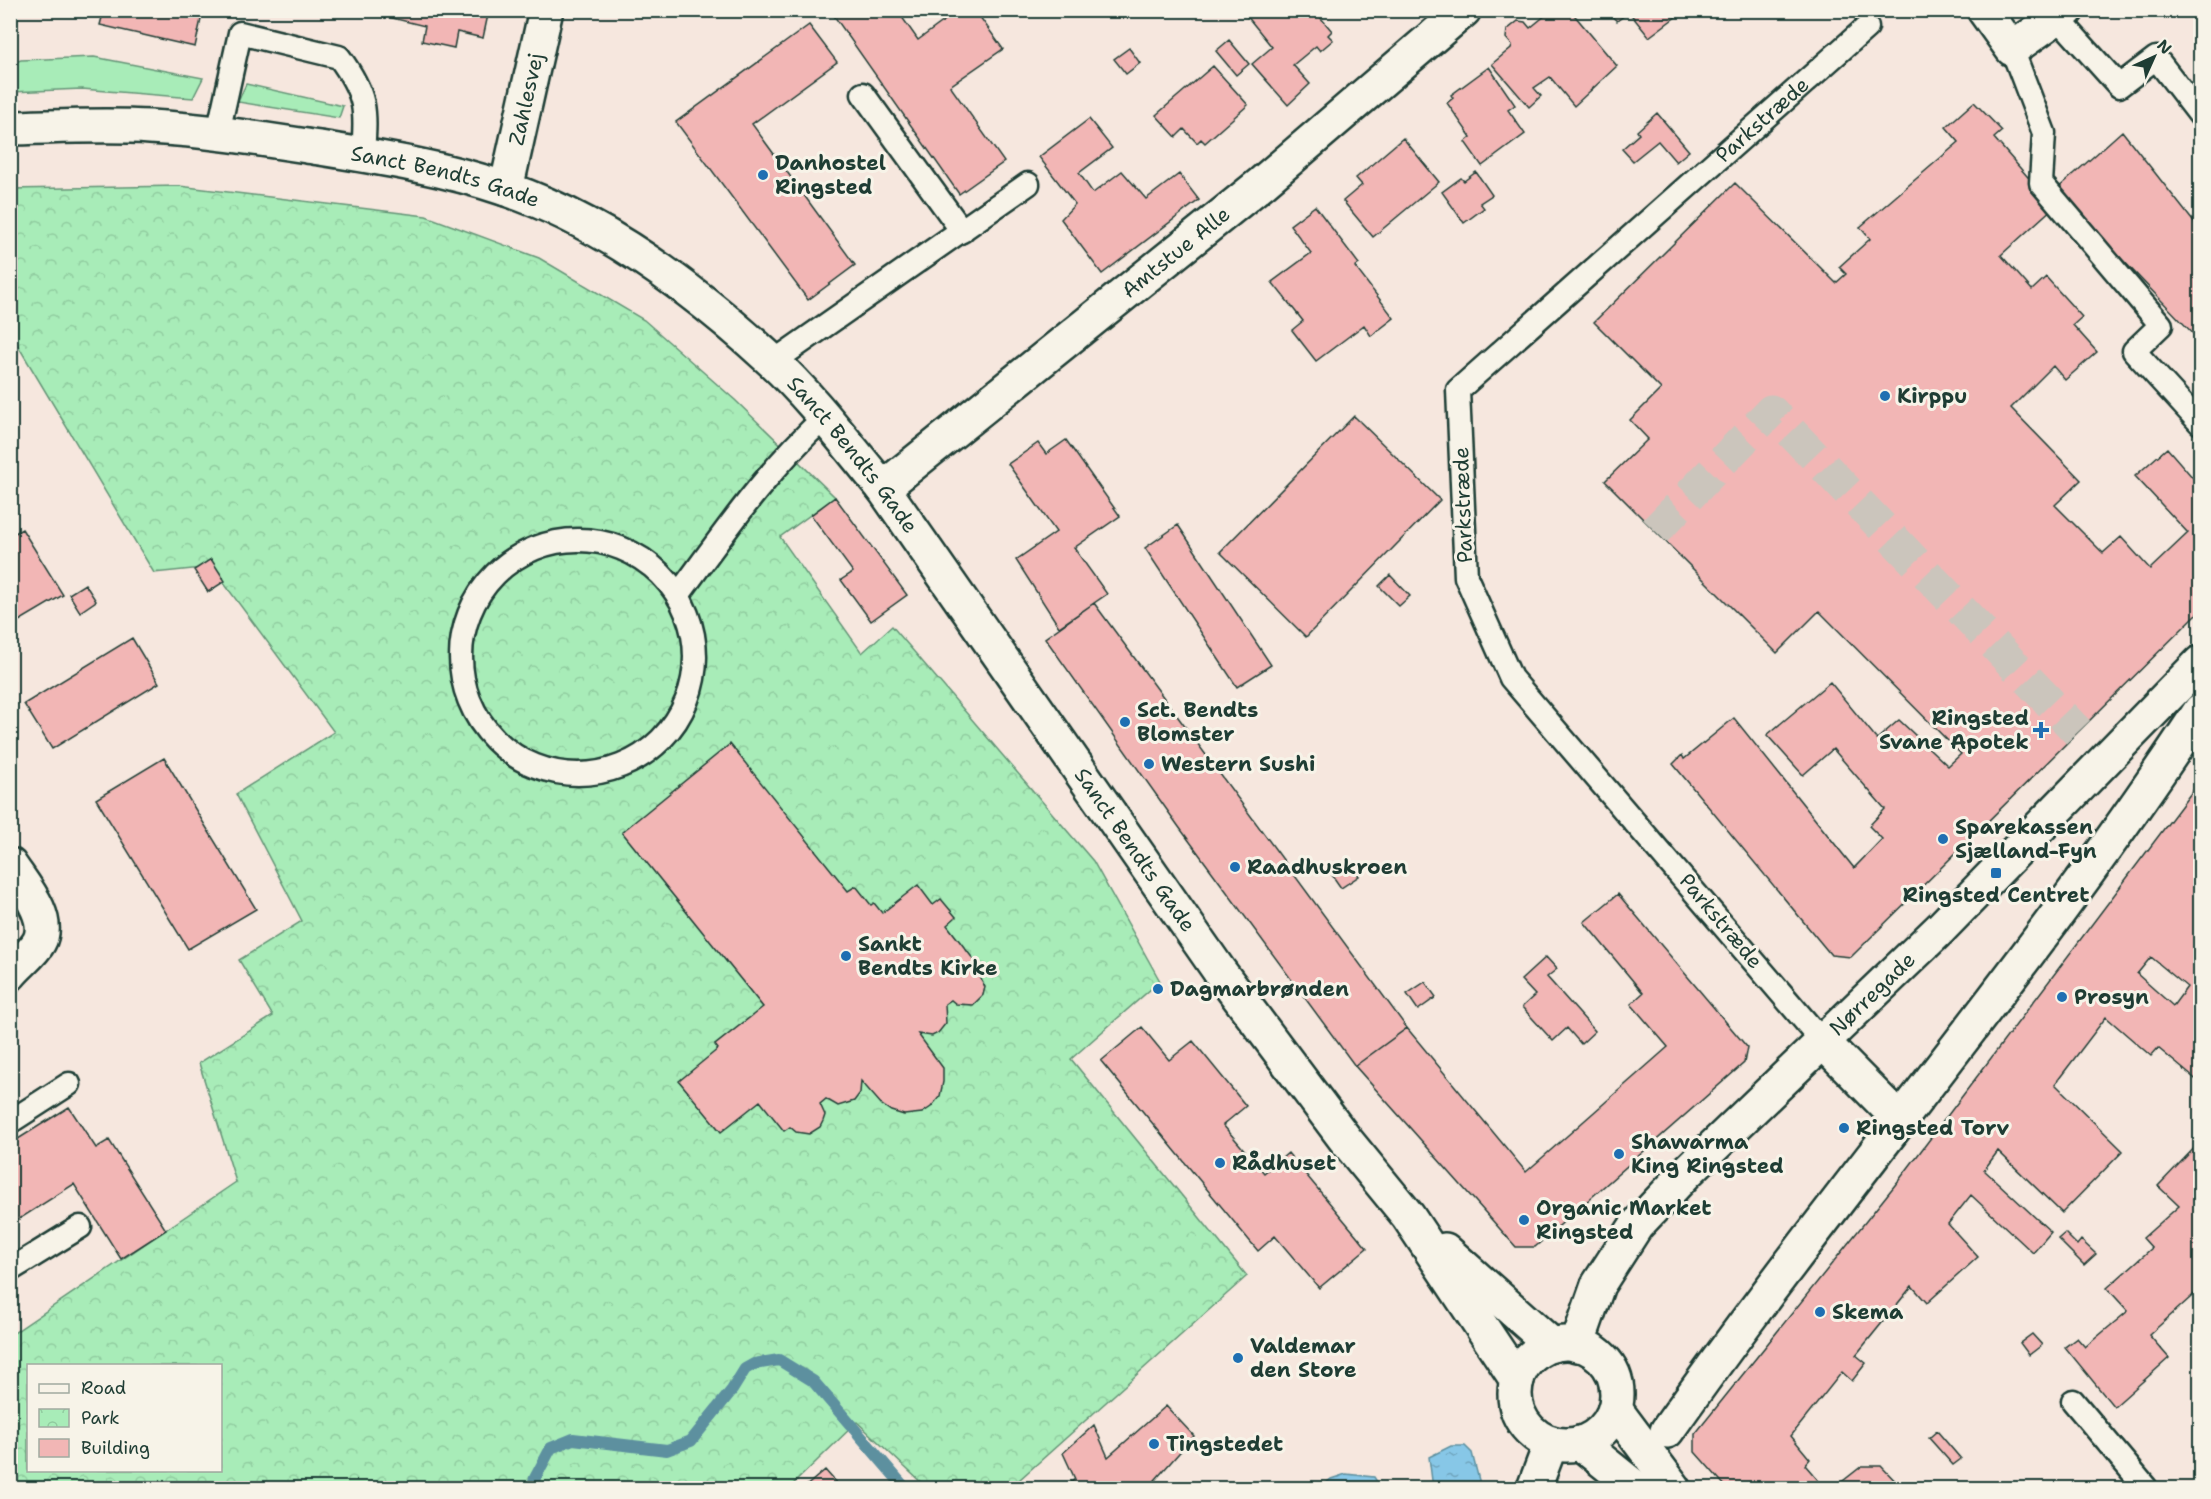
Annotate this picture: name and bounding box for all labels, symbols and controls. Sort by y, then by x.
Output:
north arrow [2124,27,2184,87]
text: N [2152,35,2176,59]
street label: Zahlesvej [502,50,550,148]
street label: Parkstræde [1709,71,1815,169]
street label: Sanct Bendts Gade [349,139,544,214]
place label: Danhostel Ringsted [775,149,886,201]
marker: Danhostel Ringsted [756,168,770,182]
street label: Amtstue Alle [1116,200,1236,304]
street label: Sanct Bendts Gade [781,370,924,539]
place label: Kirppu [1897,382,1967,410]
marker: Kirppu [1878,389,1892,403]
street label: Parkstræde [1447,446,1479,564]
place label: Sct. Bendts Blomster [1137,696,1258,748]
place label: Ringsted Svane Apotek [1879,704,2029,756]
marker: Sct. Bendts Blomster [1118,715,1132,729]
marker: Ringsted Svane Apotek [2034,723,2048,737]
place label: Western Sushi [1161,750,1315,778]
marker: Western Sushi [1142,757,1156,771]
street label: Sanct Bendts Gade [1068,762,1202,938]
place label: Sparekassen Sjælland-Fyn [1955,813,2097,865]
marker: Sparekassen Sjælland-Fyn [1936,832,1950,846]
place label: Raadhuskroen [1247,853,1407,881]
marker: Raadhuskroen [1228,860,1242,874]
marker: Ringsted Centret [1989,866,2003,880]
street label: Parkstræde [1673,867,1769,975]
place label: Ringsted Centret [1903,881,2089,909]
place label: Sankt Bendts Kirke [858,930,997,982]
street label: Nørregade [1823,946,1921,1042]
marker: Sankt Bendts Kirke [839,949,853,963]
place label: Dagmarbrønden [1170,975,1349,1003]
marker: Dagmarbrønden [1151,982,1165,996]
place label: Prosyn [2074,983,2149,1011]
marker: Prosyn [2055,990,2069,1004]
place label: Ringsted Torv [1856,1114,2009,1142]
marker: Ringsted Torv [1837,1121,1851,1135]
place label: Shawarma King Ringsted [1631,1128,1784,1180]
marker: Shawarma King Ringsted [1612,1147,1626,1161]
place label: Rådhuset [1232,1149,1336,1177]
marker: Rådhuset [1213,1156,1227,1170]
place label: Organic Market Ringsted [1536,1194,1712,1246]
marker: Organic Market Ringsted [1517,1213,1531,1227]
place label: Skema [1832,1298,1904,1326]
marker: Skema [1813,1305,1827,1319]
place label: Valdemar den Store [1250,1332,1357,1384]
marker: Valdemar den Store [1231,1351,1245,1365]
legend [27,1364,222,1472]
text: Road [81,1376,126,1400]
text: Park [81,1406,120,1430]
place label: Tingstedet [1166,1430,1283,1458]
text: Building [81,1436,150,1460]
marker: Tingstedet [1147,1437,1161,1451]

